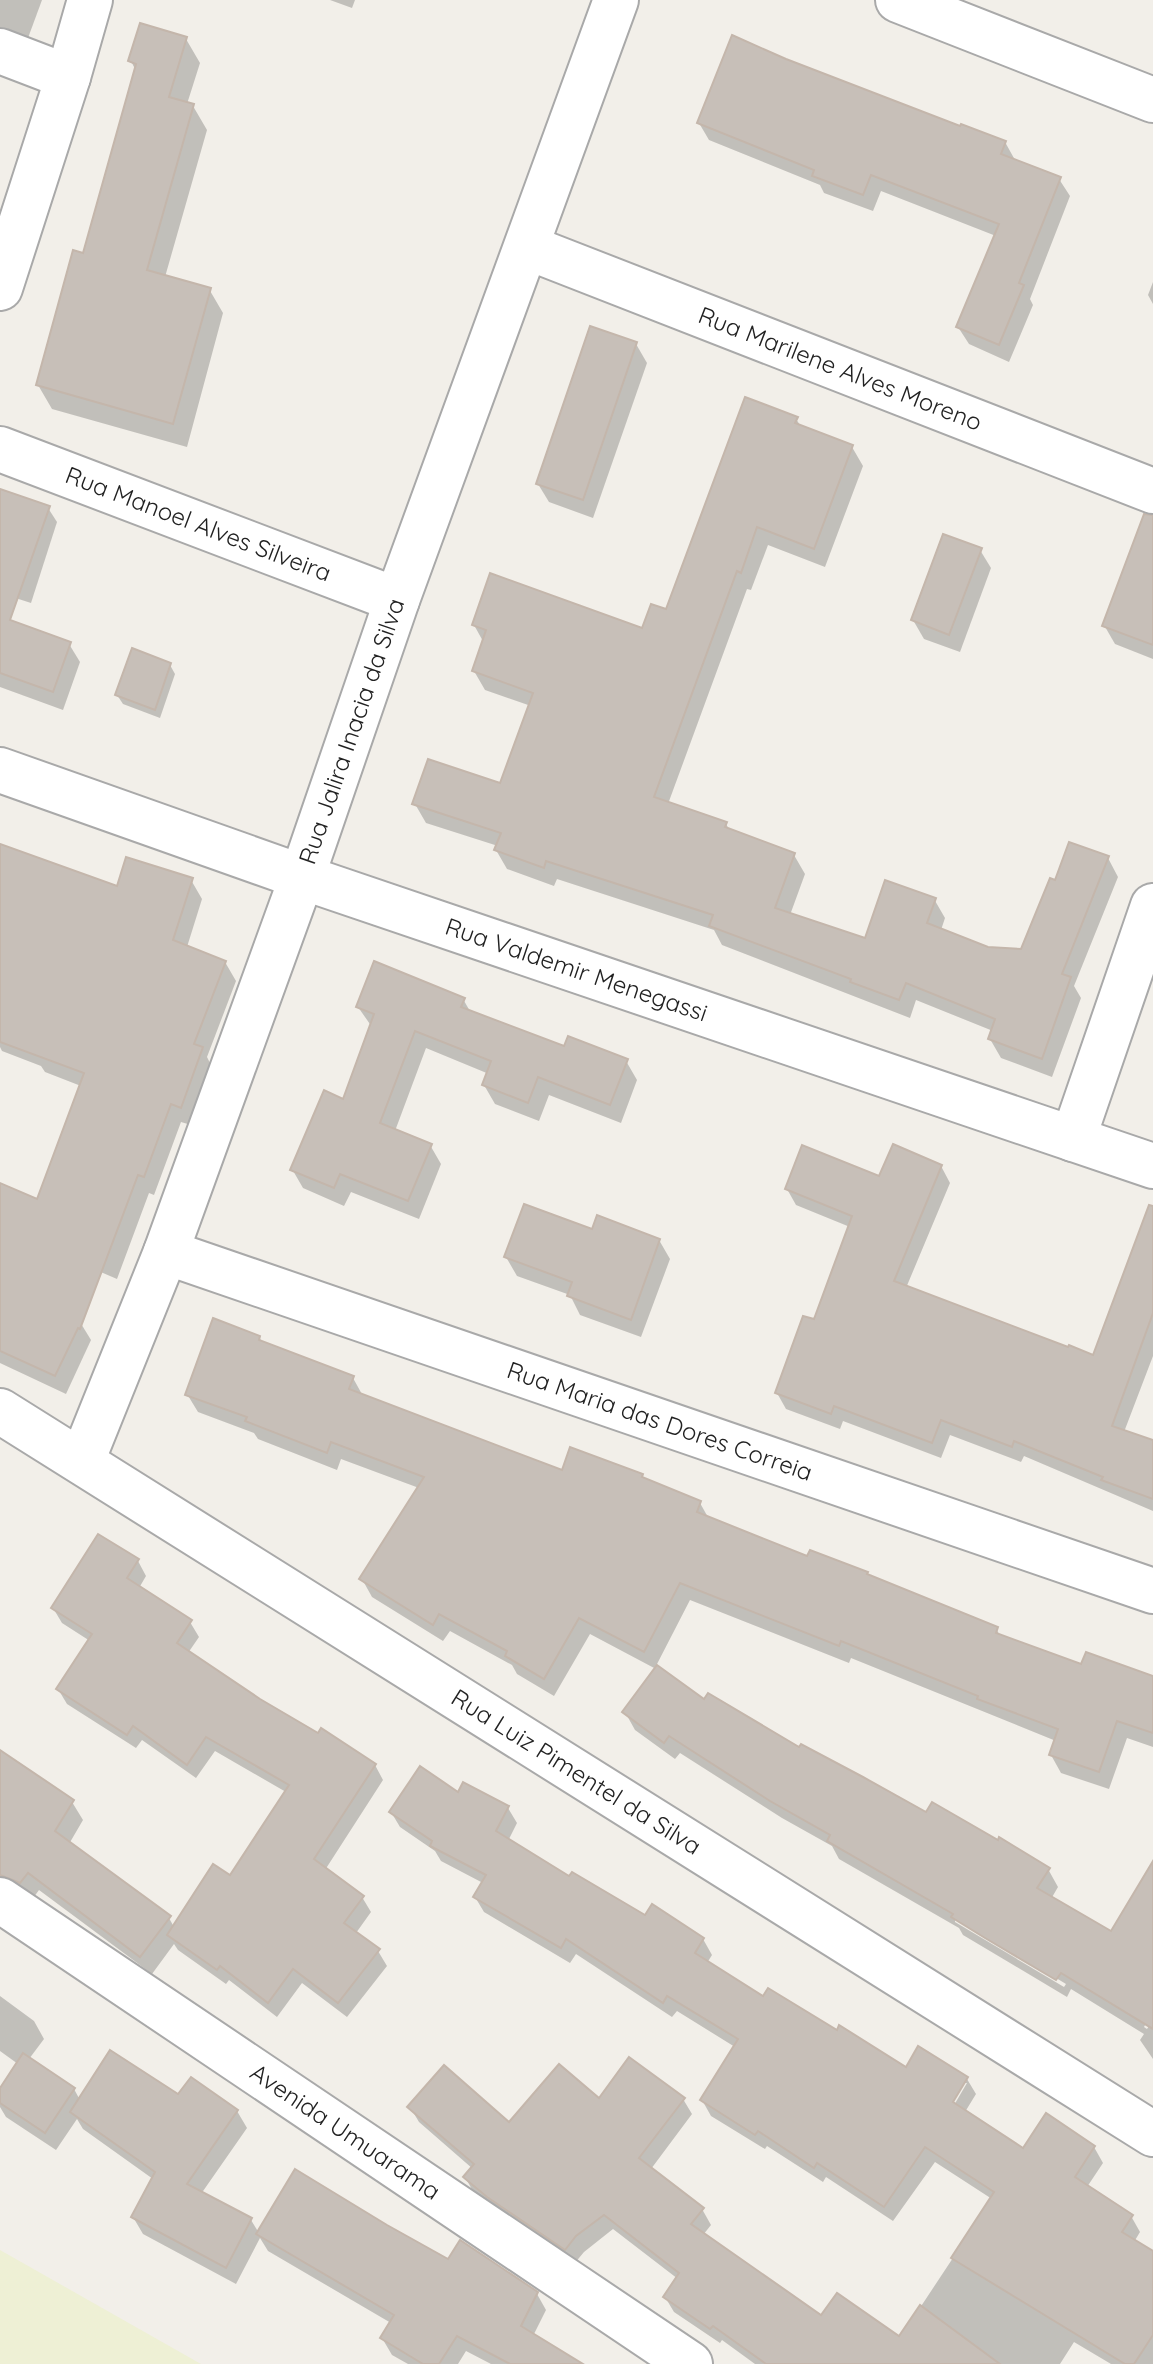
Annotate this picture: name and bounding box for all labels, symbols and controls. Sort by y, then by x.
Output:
street label: Rua Marilene Alves Moreno [694,299,986,437]
street label: Rua Manoel Alves Silveira [61,459,336,588]
street label: Rua Jalira Inacia da Silva [291,594,410,868]
street label: Rua Valdemir Menegassi [442,911,712,1028]
street label: Rua Maria das Dores Correia [503,1354,817,1487]
street label: Rua Luiz Pimentel da Silva [446,1682,707,1861]
street label: Avenida Umuarama [245,2057,447,2206]

